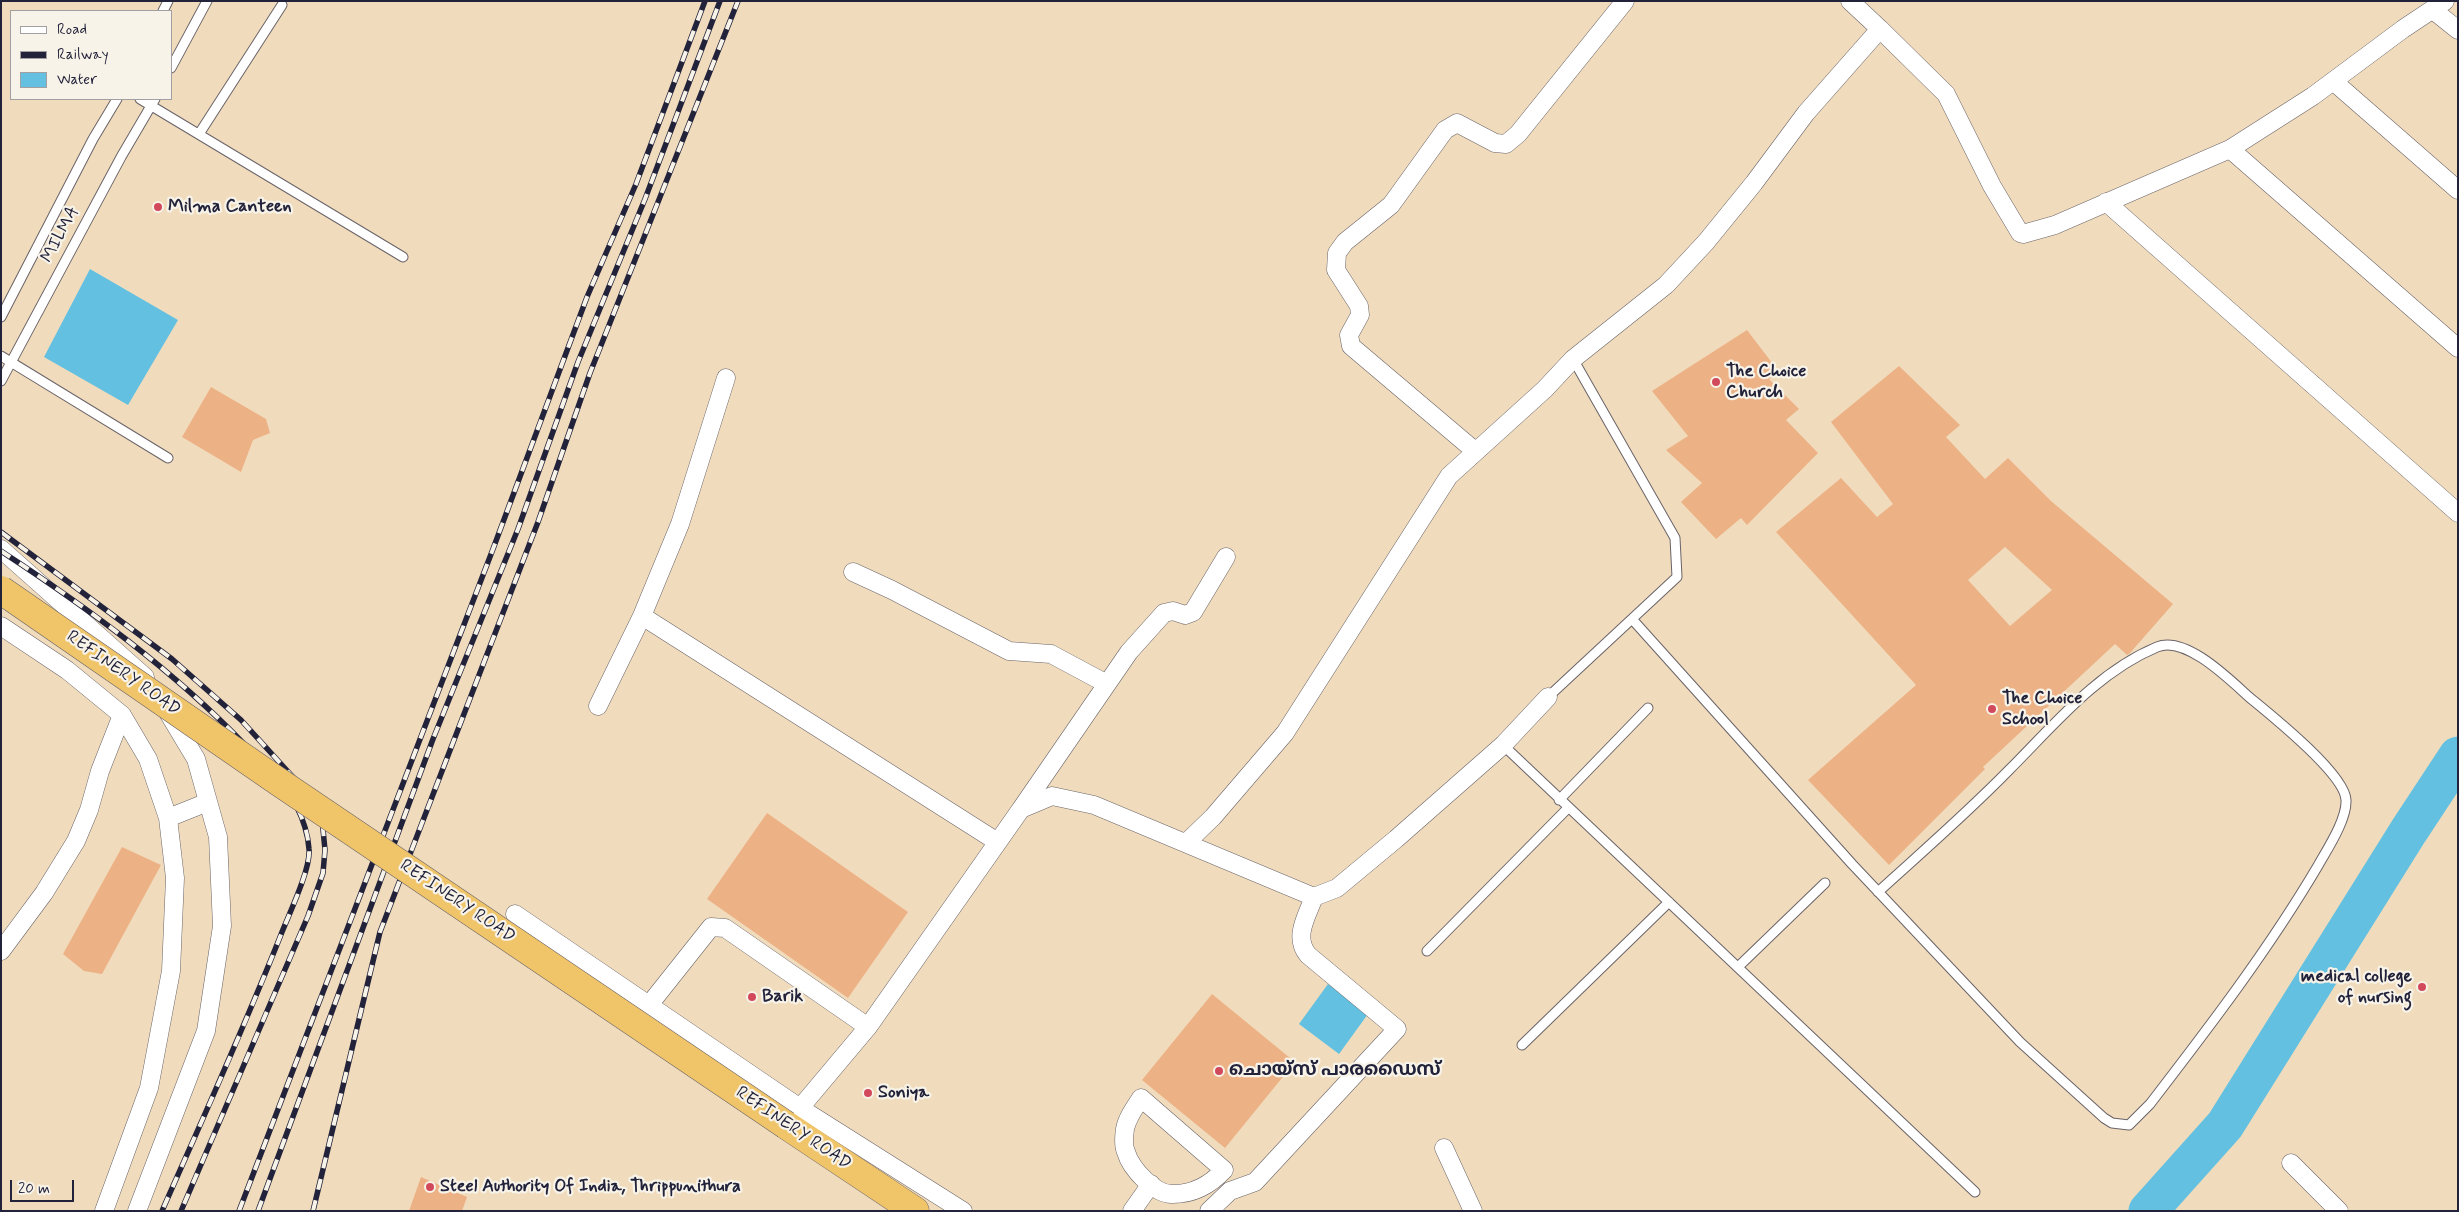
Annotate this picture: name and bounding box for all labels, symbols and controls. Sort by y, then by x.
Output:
legend [10,10,172,100]
text: Road [57,20,87,40]
text: Railway [57,45,109,65]
text: Water [57,70,97,90]
place label: Milma Canteen [168,196,292,218]
marker: Milma Canteen [152,201,164,213]
street label: MILMA [37,203,85,267]
place label: The Choice Church [1726,361,1806,404]
marker: The Choice Church [1710,376,1722,388]
street label: REFINERY ROAD [62,627,184,721]
place label: The Choice School [2002,688,2082,731]
marker: The Choice School [1986,703,1998,715]
street label: REFINERY ROAD [395,855,519,949]
place label: medical college of nursing [2301,966,2412,1009]
marker: medical college of nursing [2416,981,2428,993]
place label: Barik [762,986,803,1008]
marker: Barik [746,991,758,1003]
place label: ചൊയ്സ് പാരഡൈസ് [1229,1060,1440,1082]
marker: ചൊയ്സ് പാരഡൈസ് [1213,1065,1225,1077]
street label: REFINERY ROAD [731,1082,855,1176]
place label: Soniya [878,1082,929,1104]
marker: Soniya [862,1087,874,1099]
scale bar [12,1170,76,1202]
place label: Steel Authority Of India, Thrippunithura [440,1176,741,1198]
text: 20 m [18,1179,50,1199]
marker: Steel Authority Of India, Thrippunithura [424,1181,436,1193]

